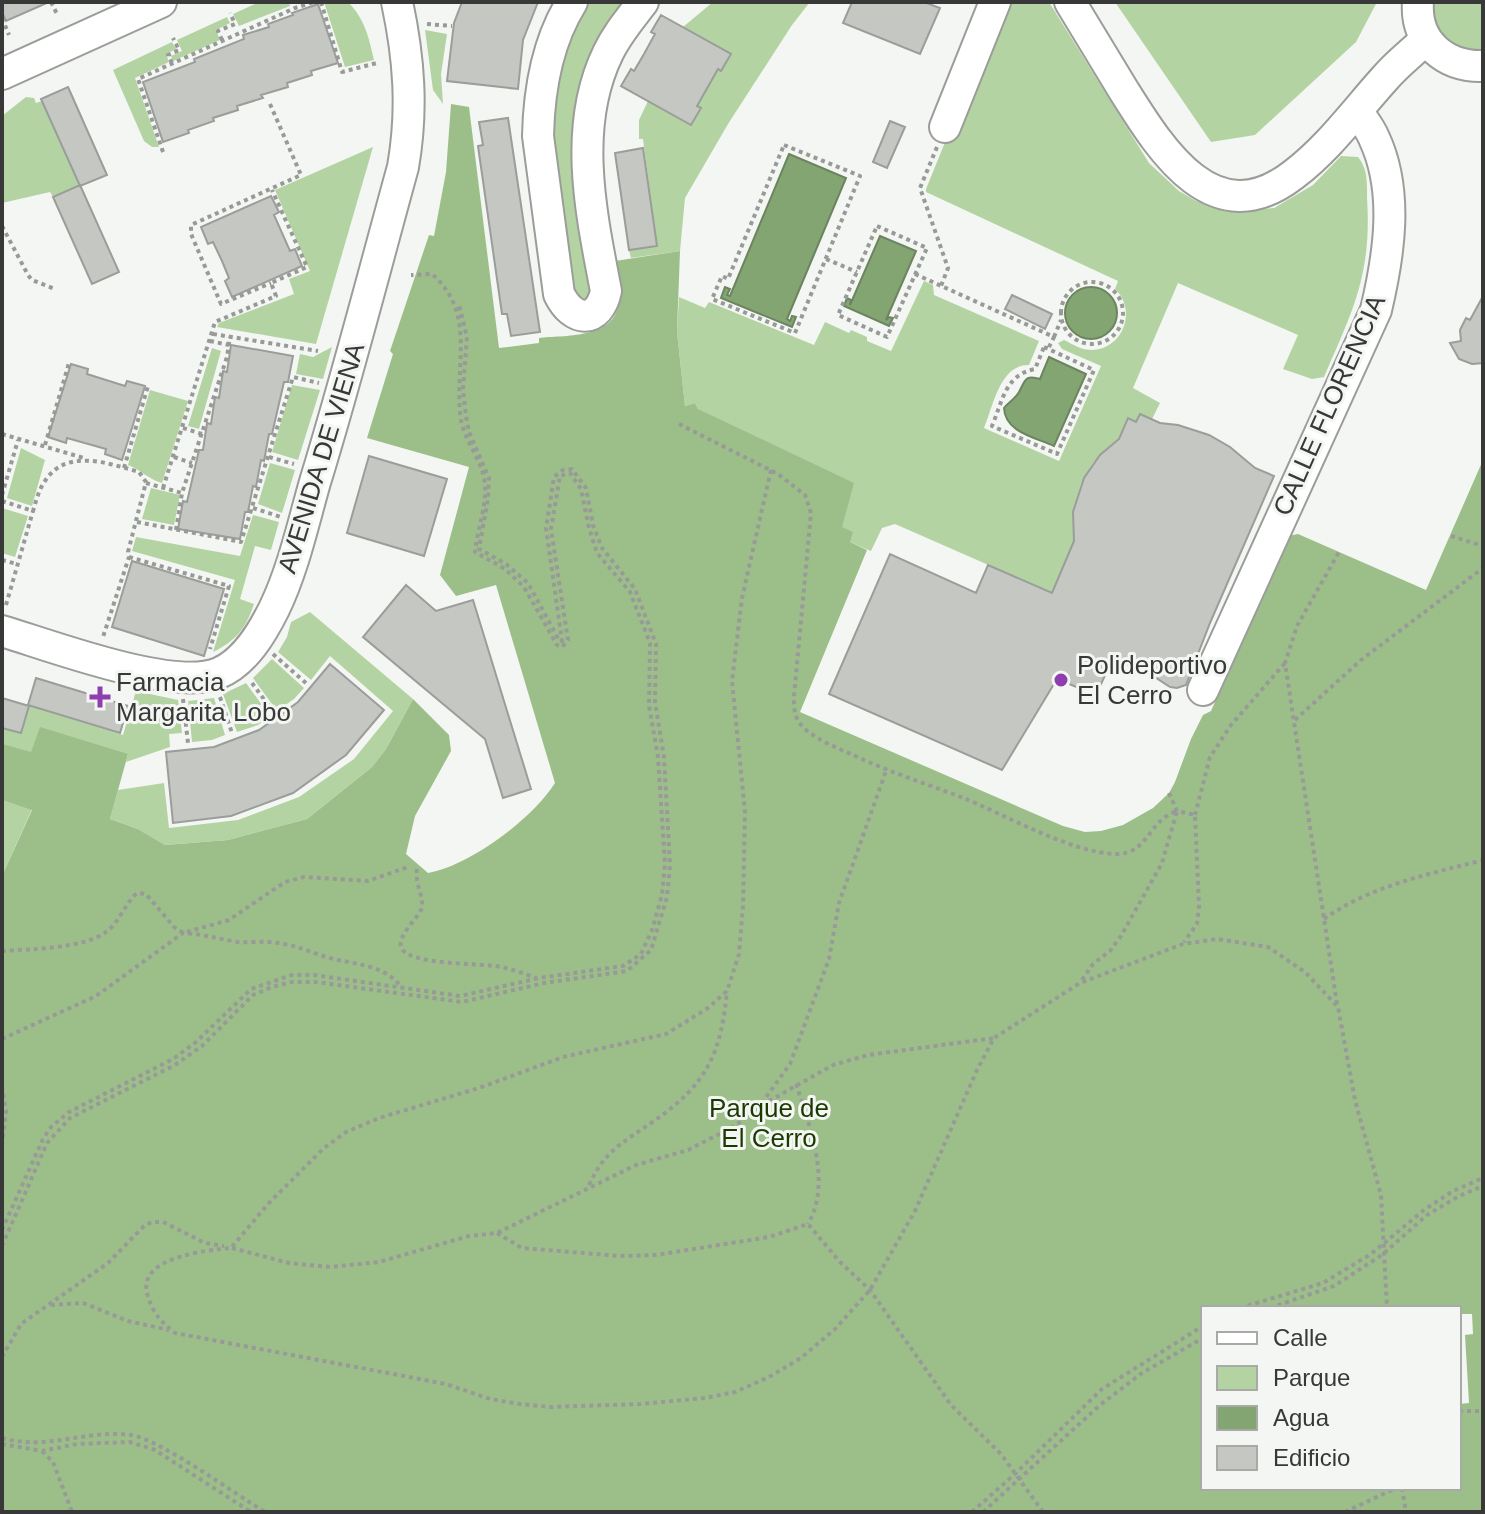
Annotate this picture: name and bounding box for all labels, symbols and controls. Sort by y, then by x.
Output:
street label: CALLE FLORENCIA [1267,289,1391,520]
street label: AVENIDA DE VIENA [272,339,371,577]
place label: Polideportivo El Cerro [1077,650,1227,710]
place label: Farmacia Margarita Lobo [116,667,291,727]
marker: Polideportivo El Cerro [1052,671,1070,689]
marker: Farmacia Margarita Lobo [91,688,109,706]
park label: Parque de El Cerro [709,1093,829,1153]
legend [1201,1306,1461,1490]
text: Calle [1273,1324,1328,1351]
text: Parque [1273,1364,1350,1391]
text: Agua [1273,1404,1330,1431]
text: Edificio [1273,1444,1350,1471]

